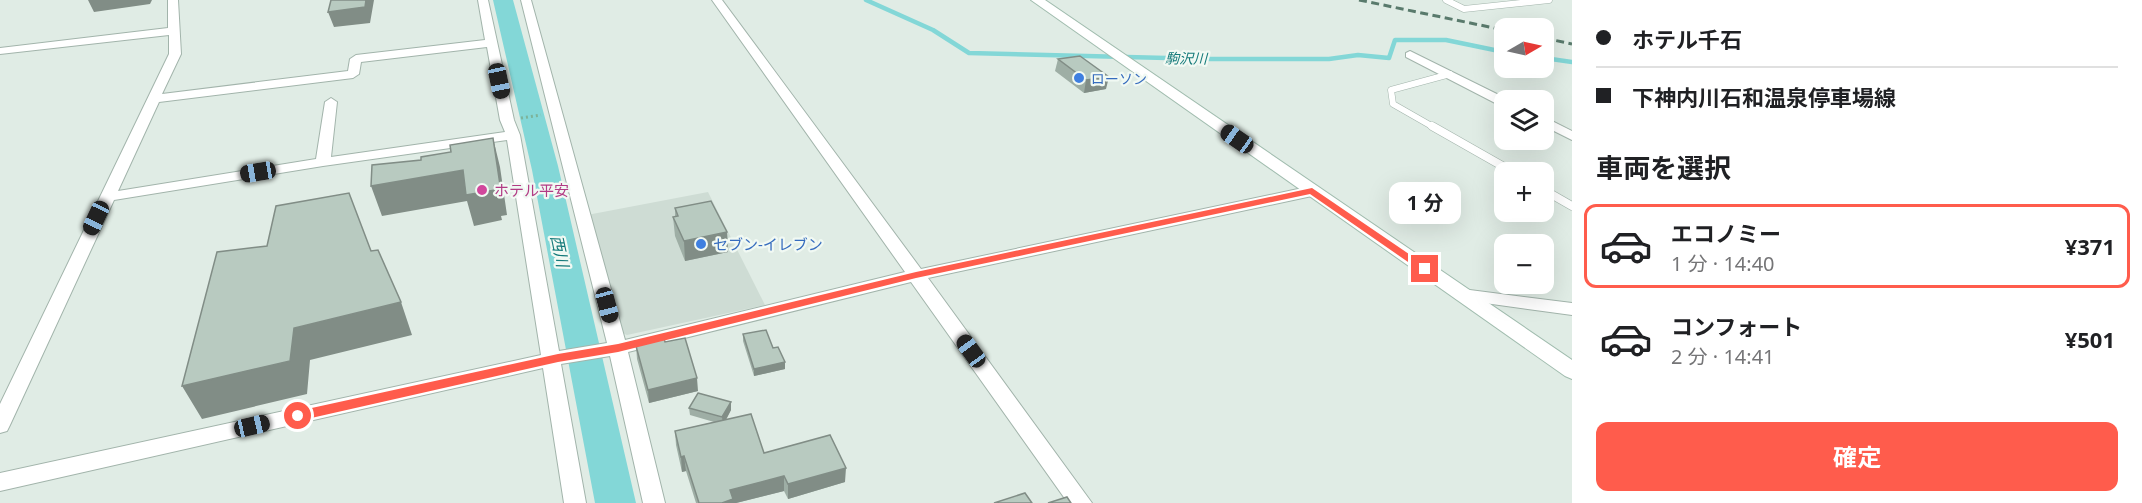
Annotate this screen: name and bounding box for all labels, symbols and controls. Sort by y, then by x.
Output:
north arrow [1494,18,1554,78]
map controls [1494,18,1554,294]
text: ホテル千石 [1632,24,1742,54]
water label: 駒沢川 [1165,48,1209,68]
car [486,62,512,100]
place label: ローソン [1091,69,1147,88]
marker: ローソン [1072,71,1086,85]
text: 下神内川石和温泉停車場線 [1632,82,1896,112]
button: layers [1494,90,1554,150]
car [1217,121,1257,157]
text: 車両を選択 [1596,149,1731,186]
car [239,160,277,184]
button: + [1494,162,1554,222]
place label: ホテル平安 [494,180,569,200]
callout: 1 分 [1389,182,1461,224]
marker: ホテル平安 [475,183,489,197]
text: 1 分 [1407,189,1443,216]
car [80,198,112,238]
text: エコノミー [1671,218,1781,248]
icon: car [1599,219,1653,273]
text: ¥371 [2065,231,2115,261]
water label: 西川 [546,233,575,271]
place label: セブン-イレブン [713,234,823,254]
button: − [1494,234,1554,294]
marker: セブン-イレブン [694,237,708,251]
text: 1 分 · 14:40 [1671,250,1775,277]
route end [1411,255,1438,282]
car [594,285,620,325]
text: コンフォート [1671,311,1802,341]
icon: car [1599,312,1653,366]
text: ¥501 [2065,324,2115,354]
car [953,331,989,371]
text: 2 分 · 14:41 [1671,343,1775,370]
route start [284,402,311,429]
car [232,413,272,439]
button: 確定 [1596,422,2118,491]

